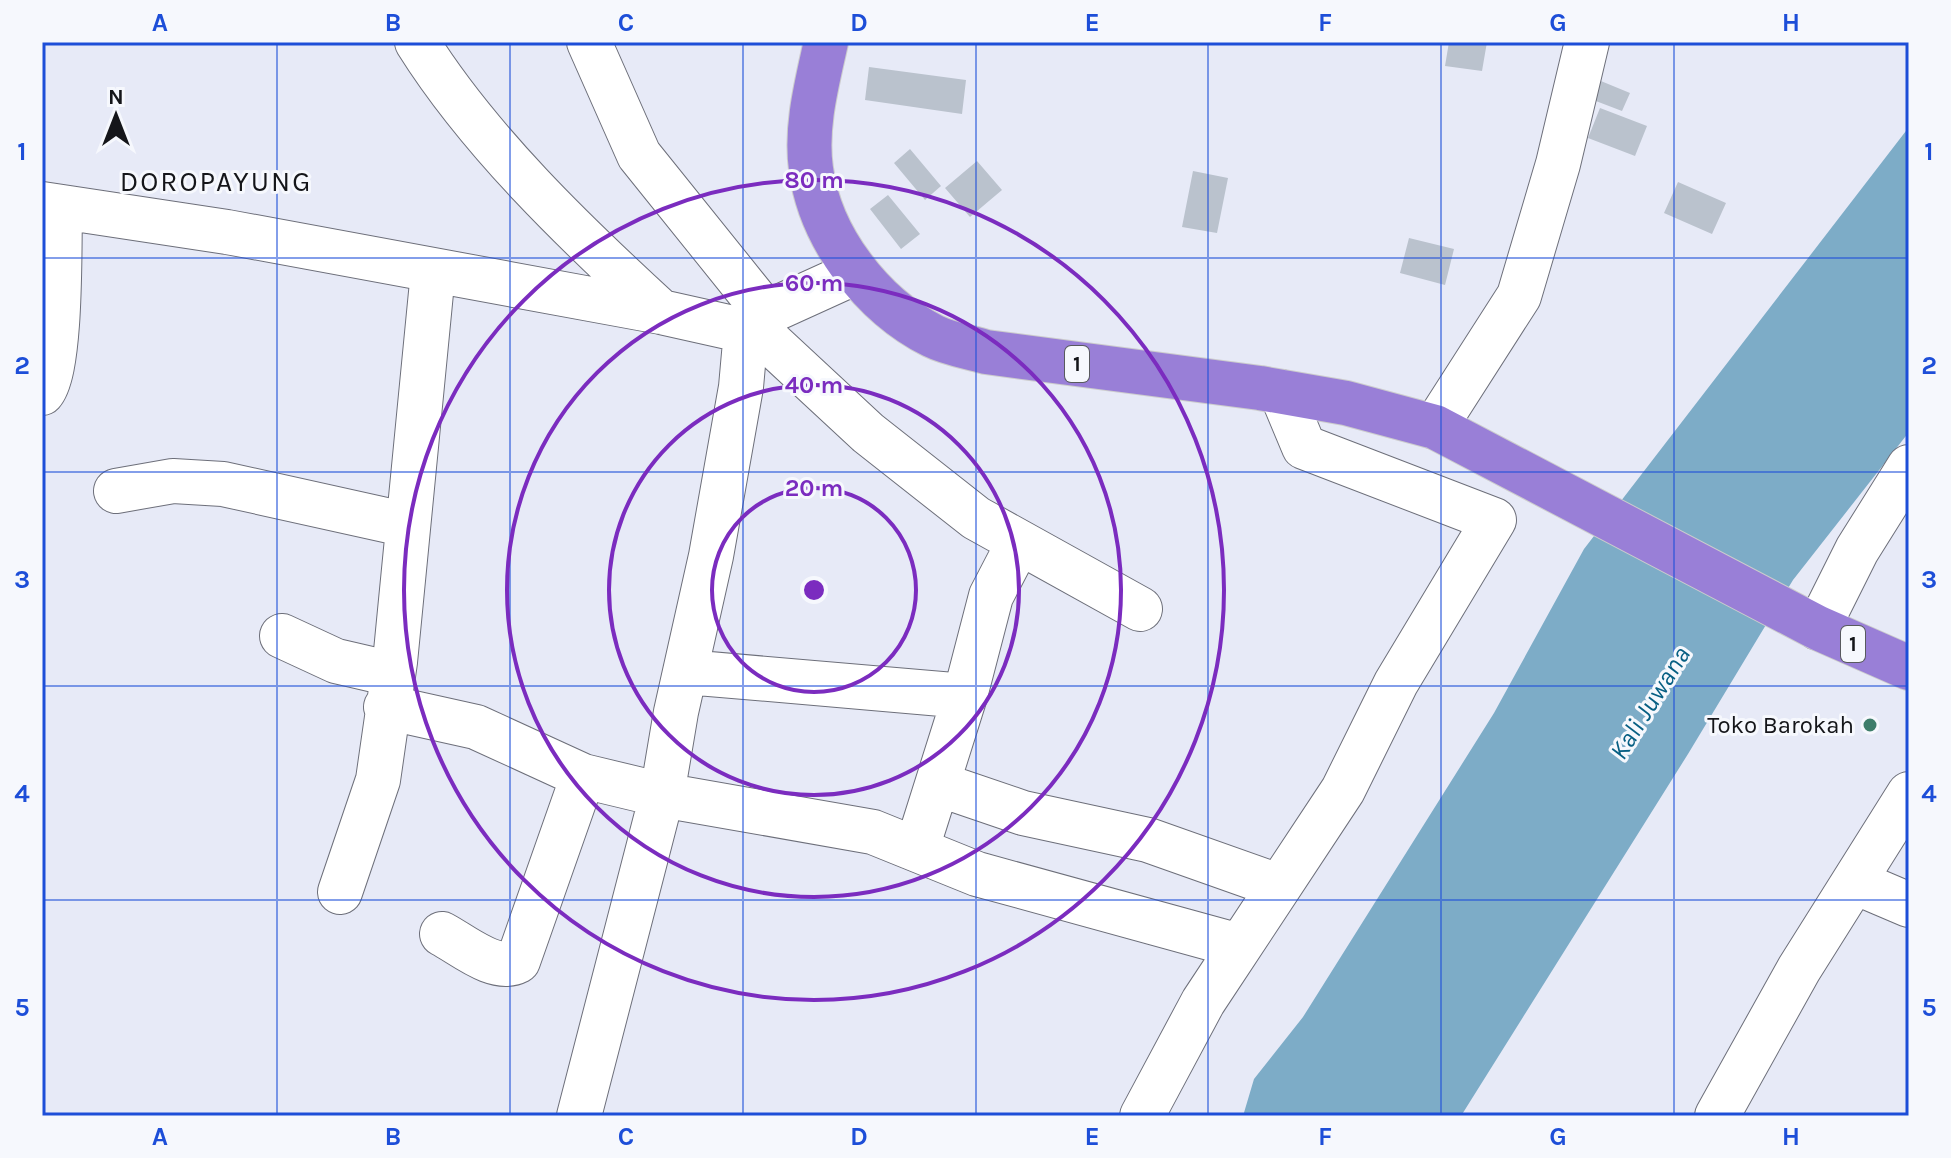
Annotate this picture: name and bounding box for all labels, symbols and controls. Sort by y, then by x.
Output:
text: A [152,7,168,38]
text: B [385,7,401,38]
text: C [618,7,634,38]
text: D [850,7,868,38]
text: E [1084,7,1100,38]
text: F [1318,7,1332,38]
text: G [1549,7,1567,38]
text: H [1782,7,1800,38]
north arrow [76,76,156,156]
text: N [108,84,124,110]
text: 1 [17,136,27,167]
text: 1 [1924,136,1934,167]
district label: DOROPAYUNG [120,165,312,198]
text: 80 m [784,166,844,194]
text: 60 m [785,269,843,297]
road number: 1 [1065,346,1089,382]
text: 2 [14,350,30,381]
text: 2 [1921,350,1937,381]
text: 40 m [785,371,843,399]
text: 20 m [785,474,843,502]
text: 3 [14,564,30,595]
text: 3 [1921,564,1937,595]
centre of rings [800,576,828,604]
road number: 1 [1841,626,1865,662]
water label: Kali Juwana [1603,641,1697,765]
place label: Toko Barokah [1707,711,1854,739]
marker: Toko Barokah [1861,716,1879,734]
text: 4 [14,778,30,809]
text: 4 [1921,778,1937,809]
text: 5 [14,992,30,1023]
text: 5 [1921,992,1937,1023]
text: A [152,1121,168,1152]
text: B [385,1121,401,1152]
text: C [618,1121,634,1152]
text: D [850,1121,868,1152]
text: E [1084,1121,1100,1152]
text: F [1318,1121,1332,1152]
text: G [1549,1121,1567,1152]
text: H [1782,1121,1800,1152]

